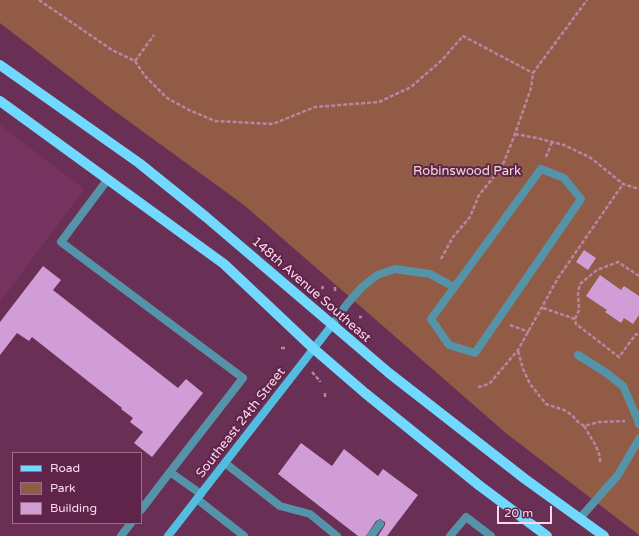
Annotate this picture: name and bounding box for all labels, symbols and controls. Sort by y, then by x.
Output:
park label: Robinswood Park [413,164,521,180]
street label: 148th Avenue Southeast [248,234,374,346]
street label: Southeast 24th Street [193,365,289,481]
legend [12,452,142,524]
text: Road [50,461,80,475]
text: Park [50,481,76,495]
scale bar [499,498,554,524]
text: Building [50,501,97,515]
text: 20 m [504,506,533,520]

